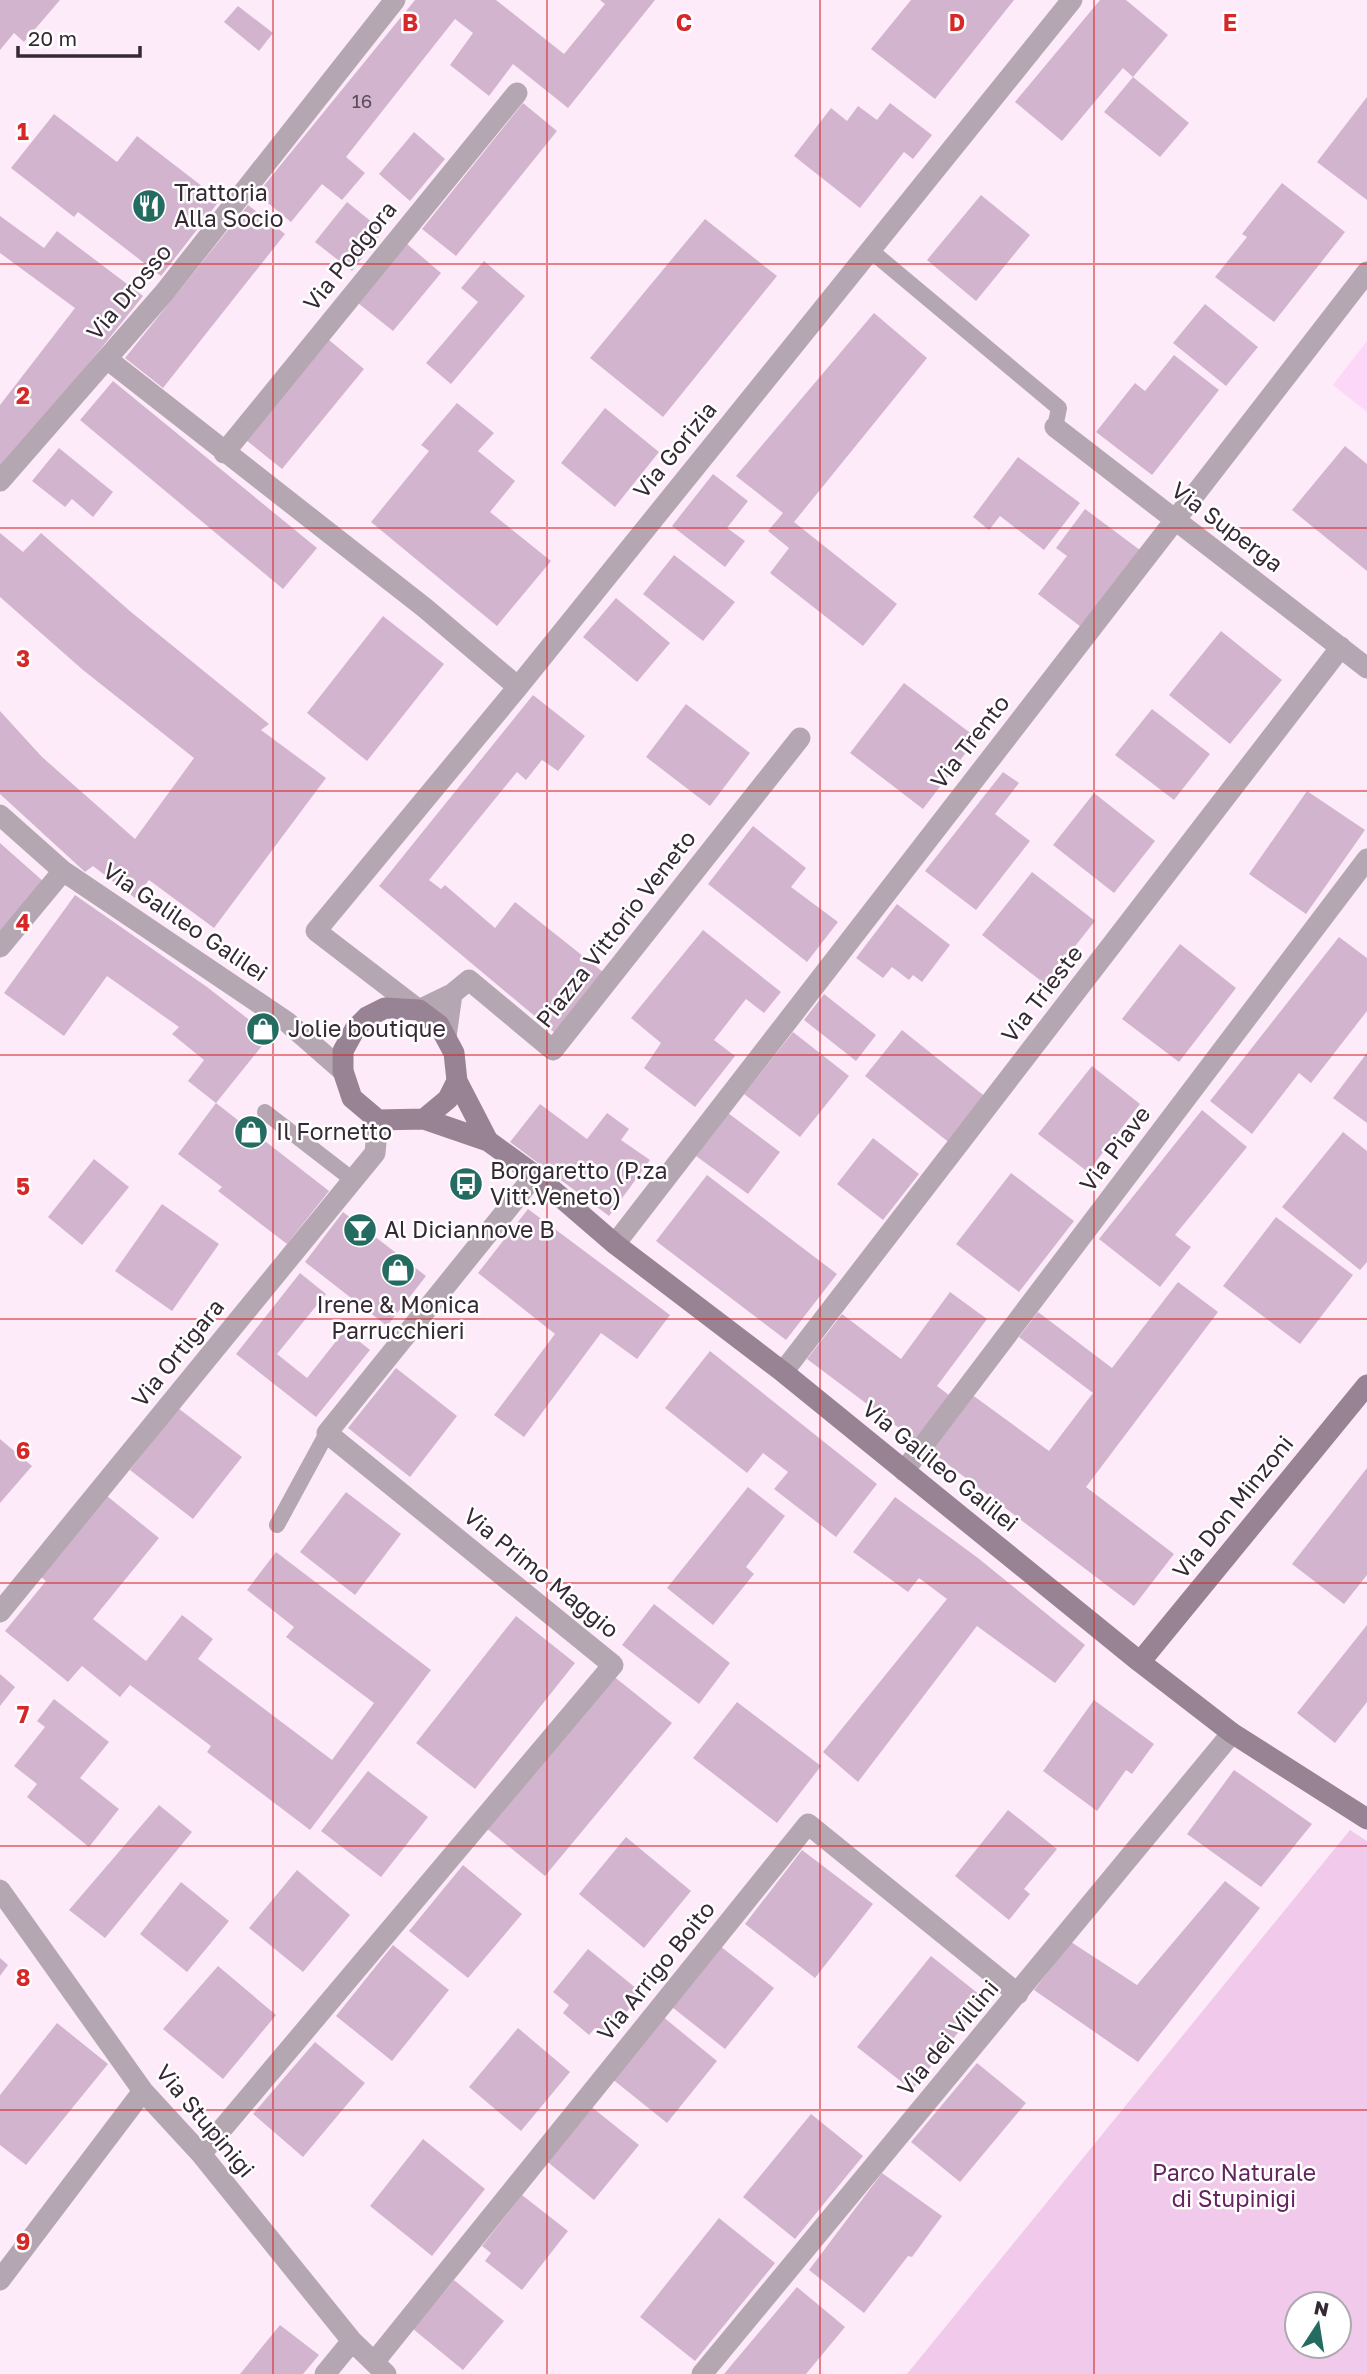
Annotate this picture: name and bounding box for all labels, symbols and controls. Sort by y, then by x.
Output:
text: B [402,8,418,36]
text: C [676,8,692,36]
text: D [949,8,965,36]
text: E [1223,8,1237,36]
scale bar [18,14,140,58]
text: 20 m [28,25,77,51]
house number: 16 [352,89,372,112]
text: 1 [17,117,29,145]
place label: Trattoria Alla Socio [174,178,283,232]
restaurant icon: Trattoria Alla Socio [130,187,168,225]
street label: Via Podgora [297,195,402,316]
street label: Via Drosso [80,237,177,345]
text: 2 [16,381,30,409]
street label: Via Gorizia [627,395,722,503]
street label: Via Superga [1166,475,1289,577]
text: 3 [16,644,30,672]
street label: Via Trento [924,689,1015,794]
street label: Piazza Vittorio Veneto [529,824,701,1033]
street label: Via Galileo Galilei [98,856,273,987]
text: 4 [16,908,30,936]
street label: Via Trieste [995,939,1088,1048]
shop icon: Jolie boutique [244,1010,282,1048]
place label: Jolie boutique [288,1014,446,1042]
street label: Via Piave [1073,1100,1155,1197]
shop icon: Il Fornetto [232,1113,270,1151]
place label: Il Fornetto [276,1117,392,1145]
place label: Borgaretto (P.za Vitt.Veneto) [490,1156,668,1210]
bus stop icon: Borgaretto (P.za Vitt.Veneto) [447,1165,485,1203]
text: 5 [16,1172,30,1200]
bar icon: Al Diciannove B [341,1211,379,1249]
place label: Al Diciannove B [384,1215,555,1243]
shop icon: Irene & Monica Parrucchieri [379,1251,417,1289]
place label: Irene & Monica Parrucchieri [316,1290,480,1344]
street label: Via Ortigara [125,1293,229,1412]
street label: Via Galileo Galilei [857,1394,1024,1537]
street label: Via Don Minzoni [1166,1429,1298,1584]
text: 6 [16,1436,30,1464]
street label: Via Primo Maggio [458,1501,625,1643]
text: 7 [17,1700,29,1728]
street label: Via Arrigo Boito [590,1895,720,2046]
text: 8 [16,1963,30,1991]
street label: Via dei Villini [891,1974,1004,2101]
street label: Via Stupinigi [150,2058,261,2182]
park label: Parco Naturale di Stupinigi [1152,2158,1316,2212]
text: 9 [16,2227,30,2255]
north arrow [1283,2290,1353,2360]
text: N [1312,2295,1331,2321]

